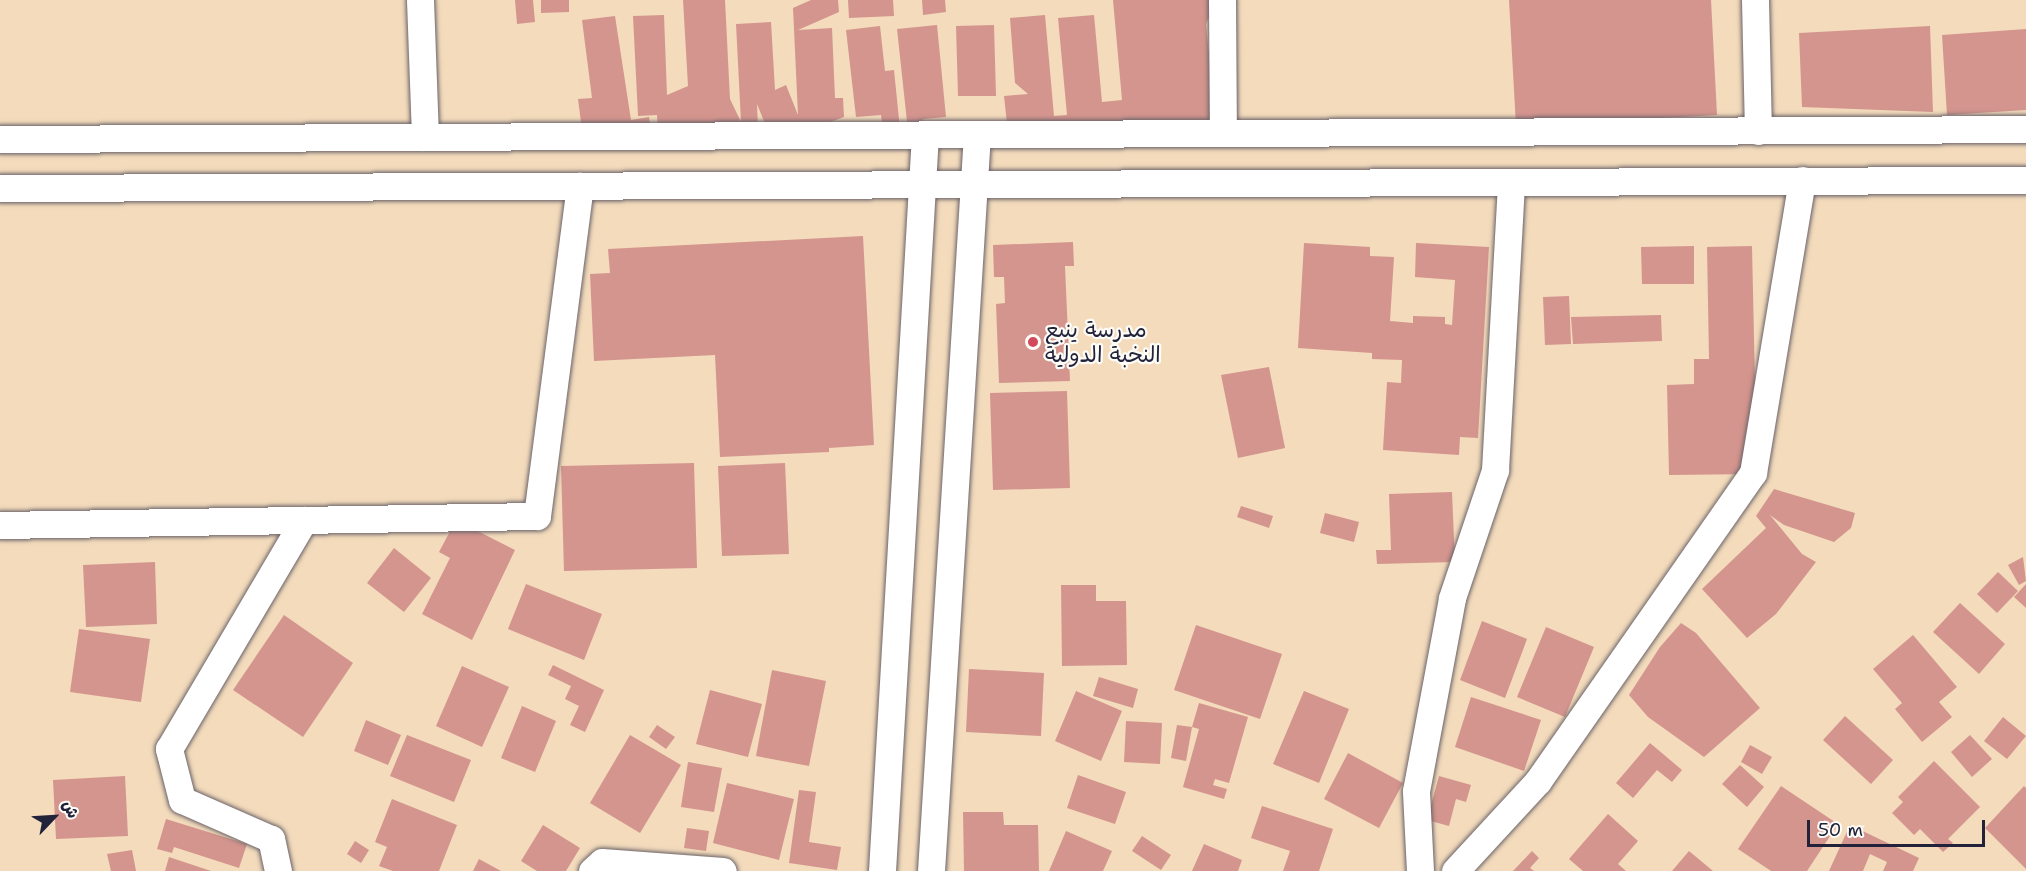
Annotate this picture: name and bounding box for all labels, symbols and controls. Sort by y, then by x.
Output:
place label: مدرسة ينبع النخبة الدولية [1045,316,1161,368]
marker: مدرسة ينبع النخبة الدولية [1026,335,1040,349]
north arrow [24,787,84,847]
text: ش [58,797,84,822]
scale bar [1810,808,1988,846]
text: 50 m [1818,818,1863,842]

